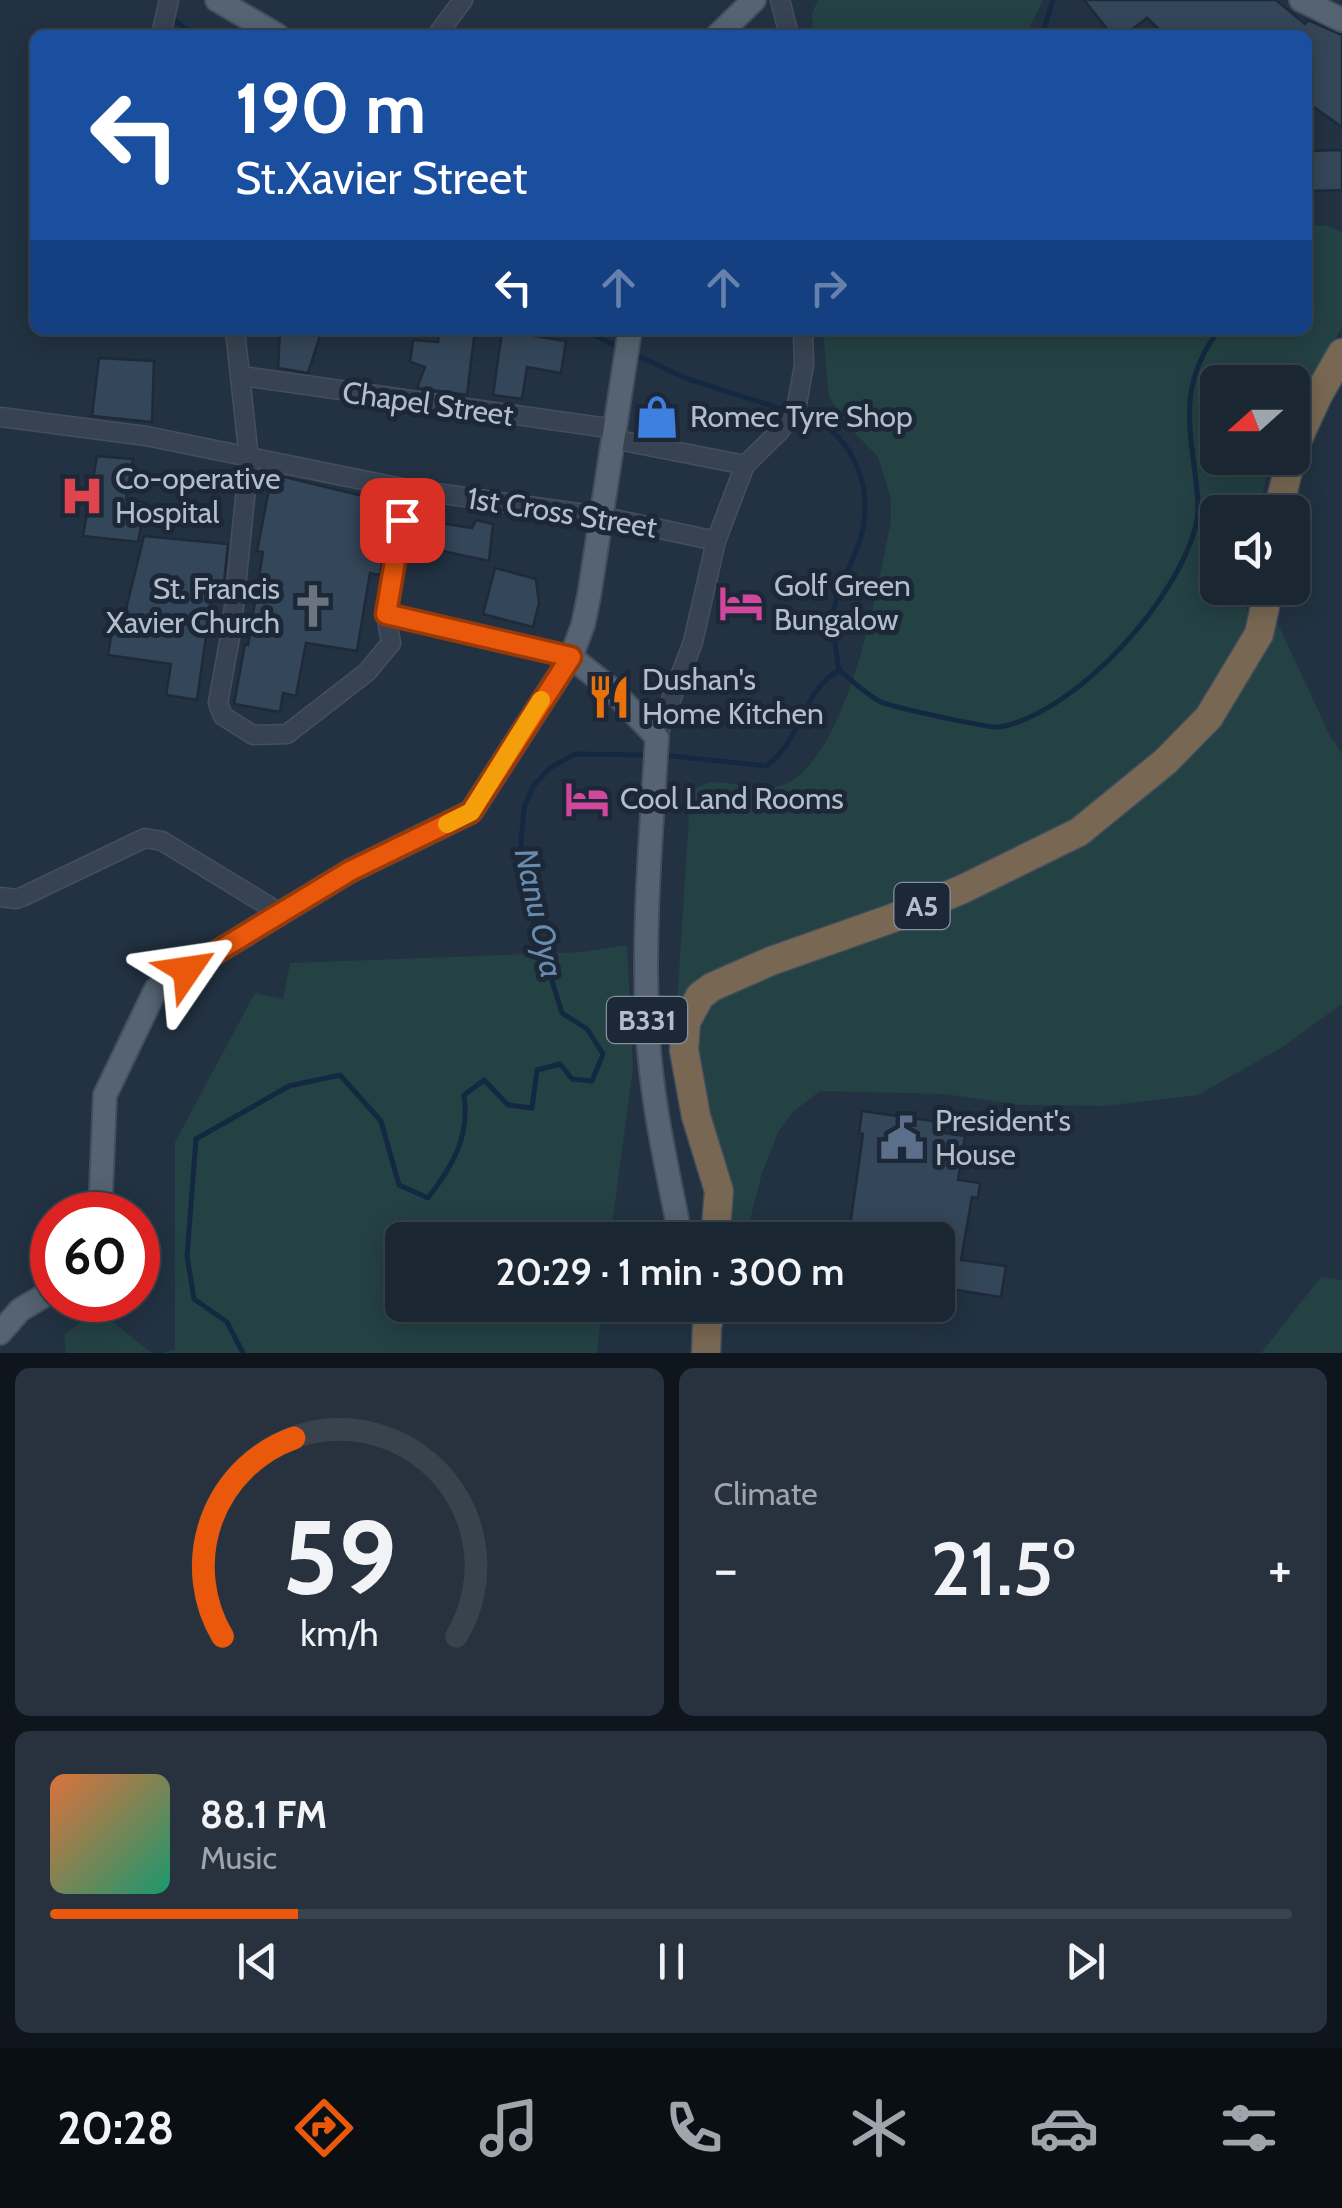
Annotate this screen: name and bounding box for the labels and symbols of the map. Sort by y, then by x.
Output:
north arrow [1200,365,1310,475]
street label: Chapel Street [340,373,516,434]
shop icon: Romec Tyre Shop [633,393,681,441]
place label: Romec Tyre Shop [690,398,913,435]
place label: Co-operative Hospital [115,460,281,531]
hospital icon: Co-operative Hospital [58,472,106,520]
pin [360,478,445,563]
street label: 1st Cross Street [465,479,660,546]
place label: Golf Green Bungalow [774,567,911,638]
place label: St. Francis Xavier Church [106,570,280,641]
hotel icon: Golf Green Bungalow [717,579,765,627]
church icon: St. Francis Xavier Church [289,582,337,630]
place label: Dushan's Home Kitchen [642,661,824,732]
restaurant icon: Dushan's Home Kitchen [585,673,633,721]
hotel icon: Cool Land Rooms [563,775,611,823]
place label: Cool Land Rooms [620,780,844,817]
water label: Nanu Oya [507,845,572,981]
road number: A5 [894,883,950,929]
position arrow [135,918,239,1022]
road number: B331 [607,997,687,1043]
place label: President's House [935,1102,1071,1173]
public building icon: President's House [878,1114,926,1162]
speed limit sign: 60 [30,1192,160,1322]

